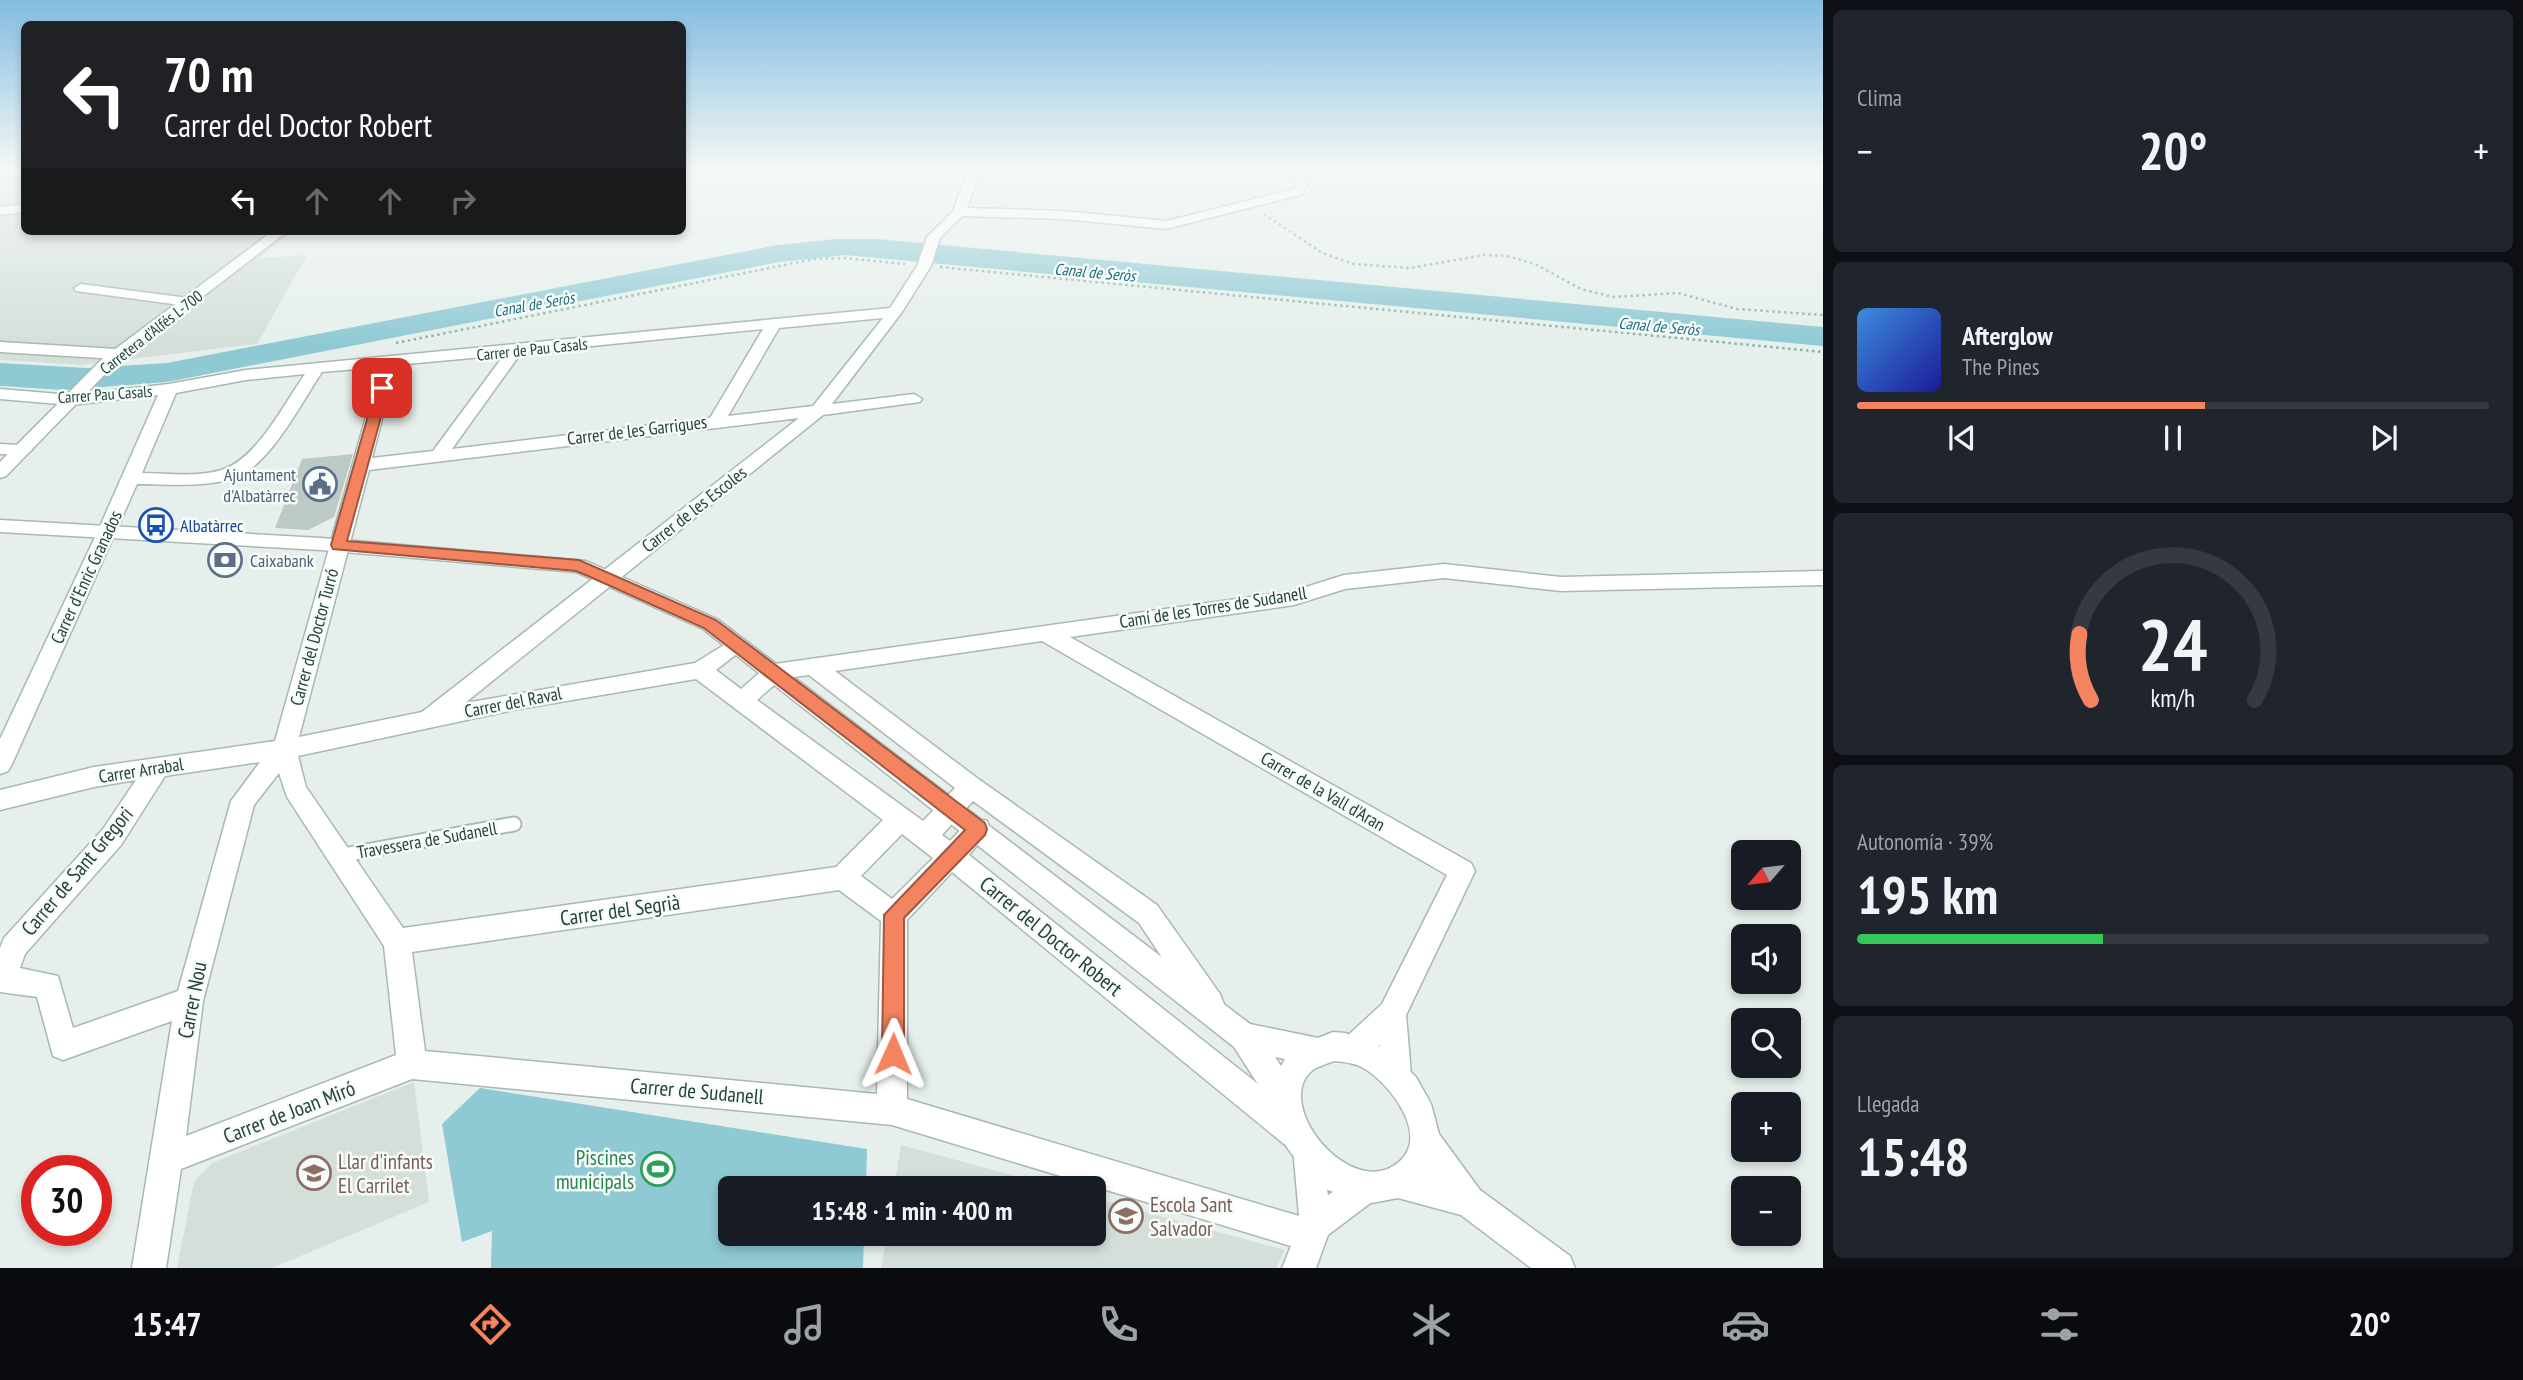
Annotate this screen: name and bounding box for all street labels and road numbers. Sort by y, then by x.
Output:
street label: Carretera d'Alfés L-700 [96,286,206,378]
street label: Carrer de Pau Casals [475,333,589,365]
street label: Carrer Pau Casals [57,381,153,407]
street label: Carrer de les Garrigues [566,410,708,450]
street label: Carrer de les Escoles [637,461,751,557]
street label: Carrer d'Enric Granados [45,507,127,647]
street label: Carrer del Doctor Turró [285,566,343,708]
street label: Camí de les Torres de Sudanell [1118,581,1309,633]
street label: Carrer del Raval [462,681,564,723]
street label: Carrer de la Vall d'Aran [1257,746,1389,836]
street label: Carrer Arrabal [97,752,186,788]
street label: Carrer de Sant Gregori [15,801,139,941]
street label: Travessera de Sudanell [355,816,500,864]
street label: Carrer del Doctor Robert [974,870,1128,1002]
street label: Carrer del Segrià [558,888,682,932]
street label: Carrer Nou [171,959,213,1041]
street label: Carrer de Sudanell [629,1072,765,1110]
street label: Carrer de Joan Miró [219,1074,359,1150]

